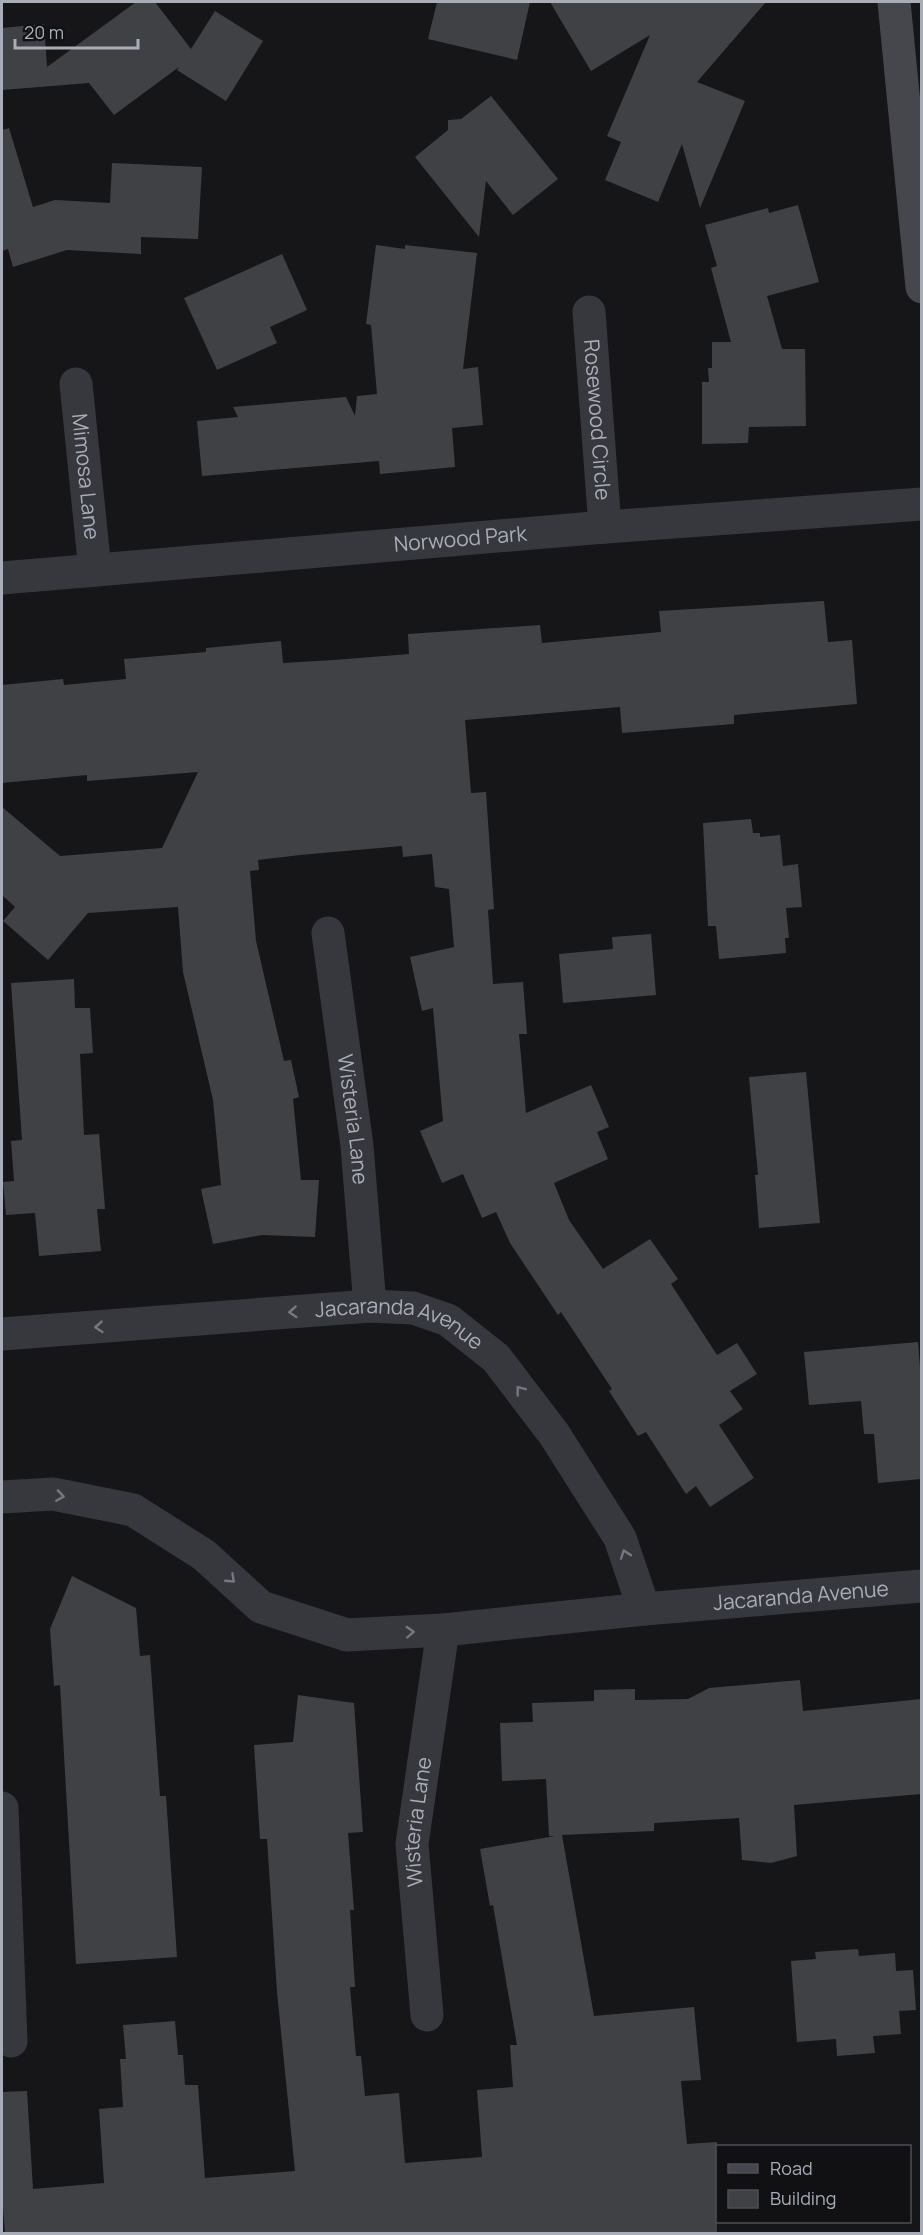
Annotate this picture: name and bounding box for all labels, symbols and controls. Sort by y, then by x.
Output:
scale bar [15,12,138,50]
text: 20 m [24,20,64,44]
street label: Rosewood Circle [578,338,618,501]
street label: Mimosa Lane [66,412,107,541]
street label: Norwood Park [393,519,529,558]
street label: Wisteria Lane [332,1052,375,1185]
street label: Jacaranda Avenue [314,1291,489,1356]
one-way arrow [289,1305,298,1318]
one-way arrow [94,1320,103,1333]
one-way arrow [517,1386,528,1397]
one-way arrow [55,1489,64,1501]
one-way arrow [620,1549,632,1559]
one-way arrow [224,1572,235,1583]
street label: Jacaranda Avenue [712,1574,890,1616]
one-way arrow [406,1625,415,1638]
street label: Wisteria Lane [397,1755,437,1888]
legend [716,2145,911,2223]
text: Road [770,2156,813,2180]
text: Building [770,2186,836,2210]

